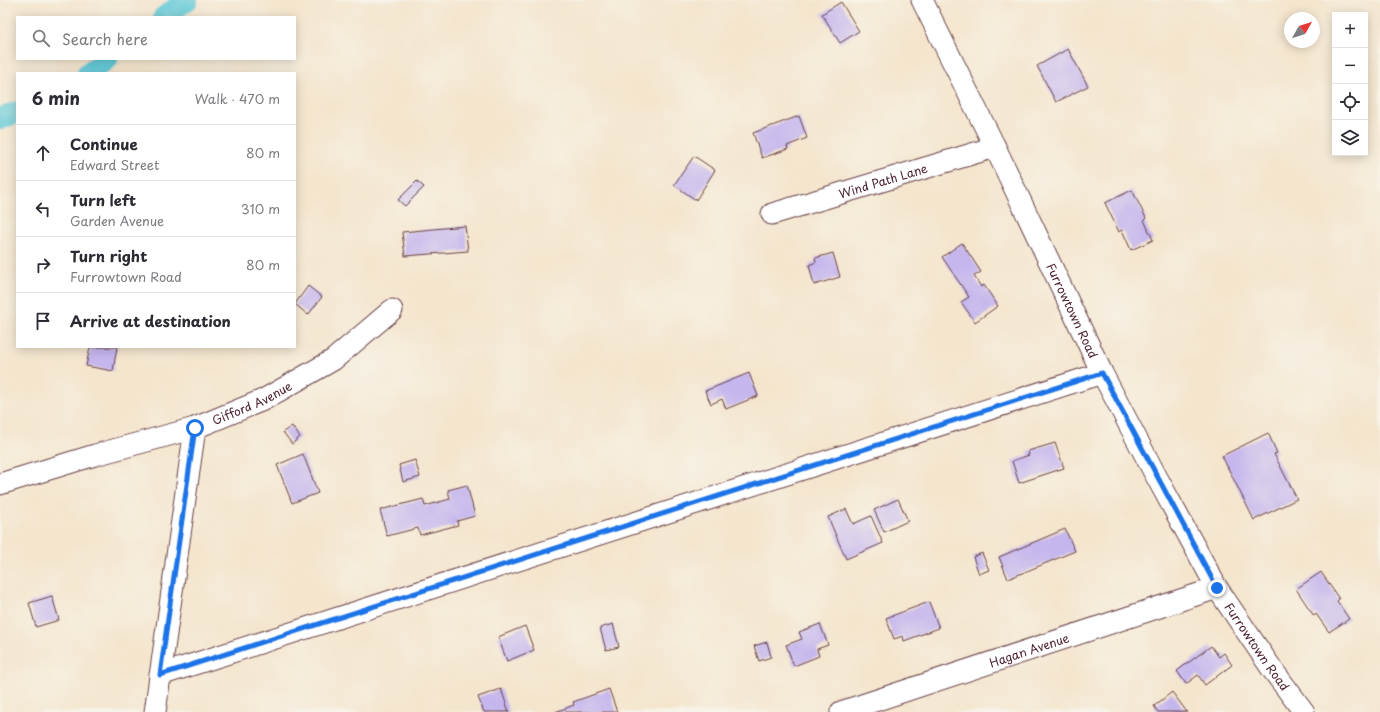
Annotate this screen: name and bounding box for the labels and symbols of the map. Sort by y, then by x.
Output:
north arrow [1284,12,1320,48]
street label: Wind Path Lane [836,159,930,202]
street label: Furrowtown Road [1042,260,1103,361]
street label: Gifford Avenue [209,376,295,429]
route start [186,419,204,437]
route end [1208,579,1226,597]
street label: Furrowtown Road [1220,599,1294,694]
street label: Hagan Avenue [987,628,1072,672]

